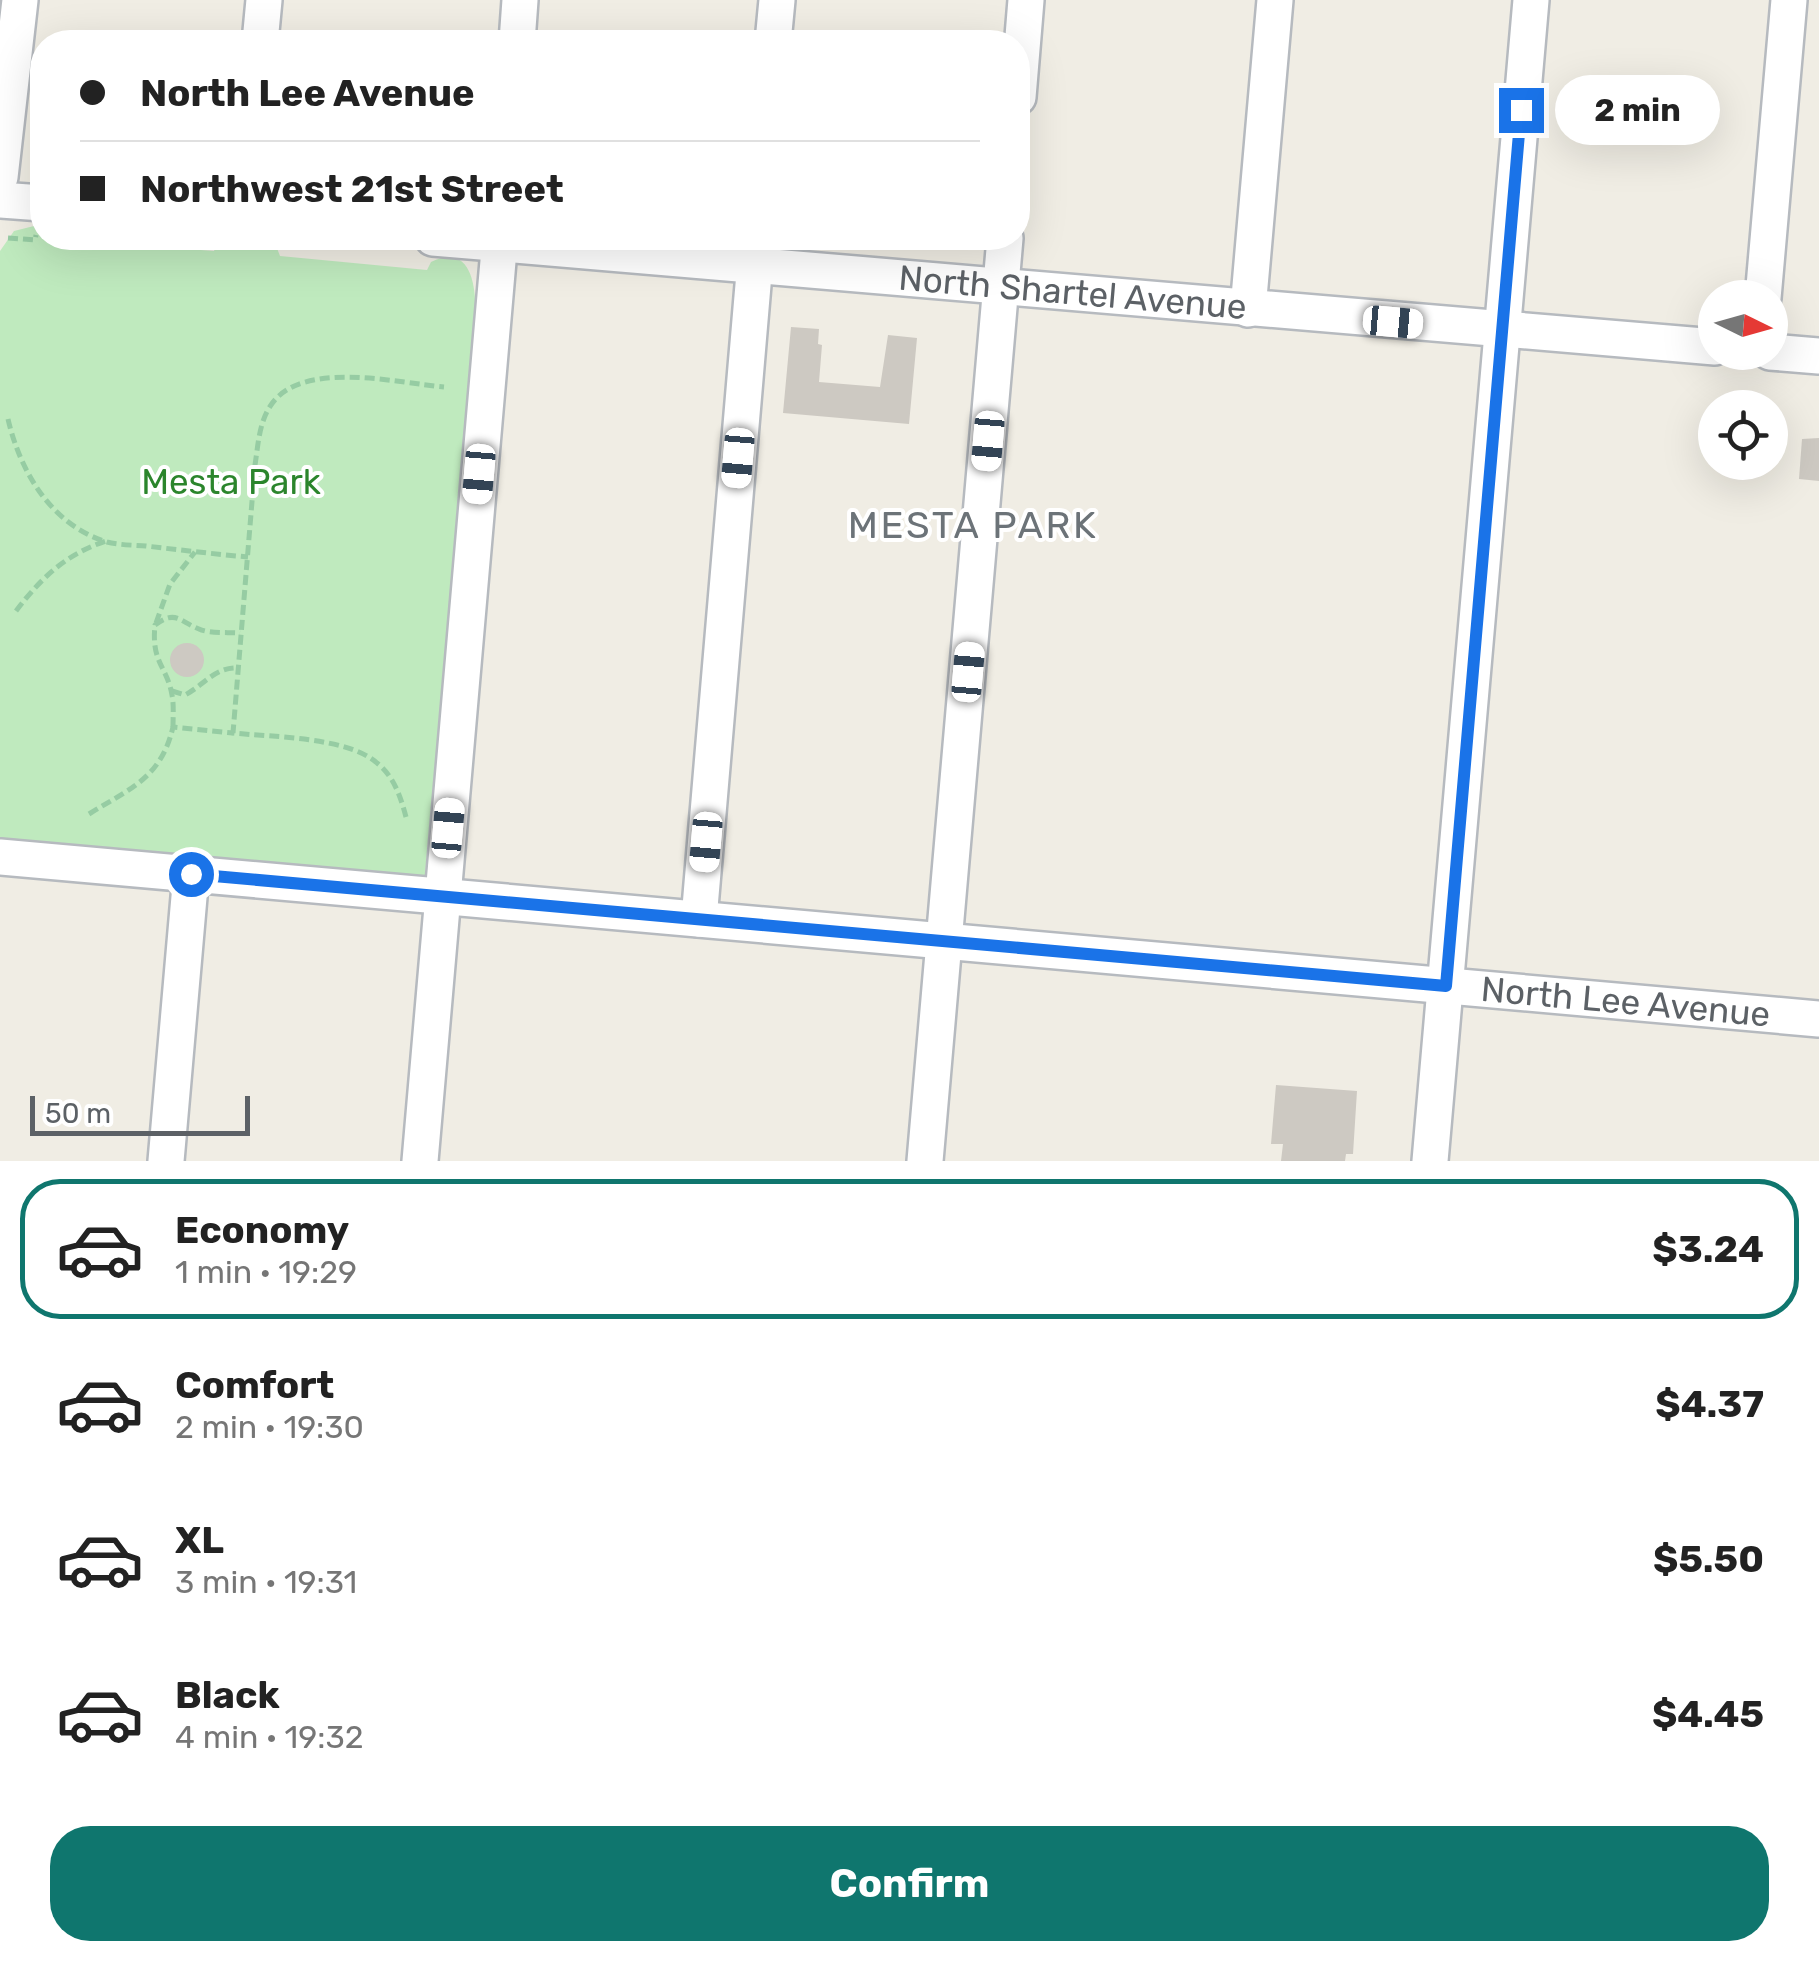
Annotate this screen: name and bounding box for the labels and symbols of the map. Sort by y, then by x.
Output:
callout: 2 min [1556,75,1721,145]
route end [1499,88,1544,133]
street label: North Shartel Avenue [897,257,1248,328]
north arrow [1698,280,1788,370]
car [1362,304,1424,340]
car [970,410,1006,472]
car [720,427,756,489]
car [461,443,497,505]
park label: Mesta Park [141,461,321,503]
district label: MESTA PARK [848,502,1098,548]
car [950,641,986,703]
car [430,797,466,859]
car [688,811,724,873]
route start [169,852,214,897]
street label: North Lee Avenue [1479,968,1772,1036]
scale bar [30,1091,250,1136]

